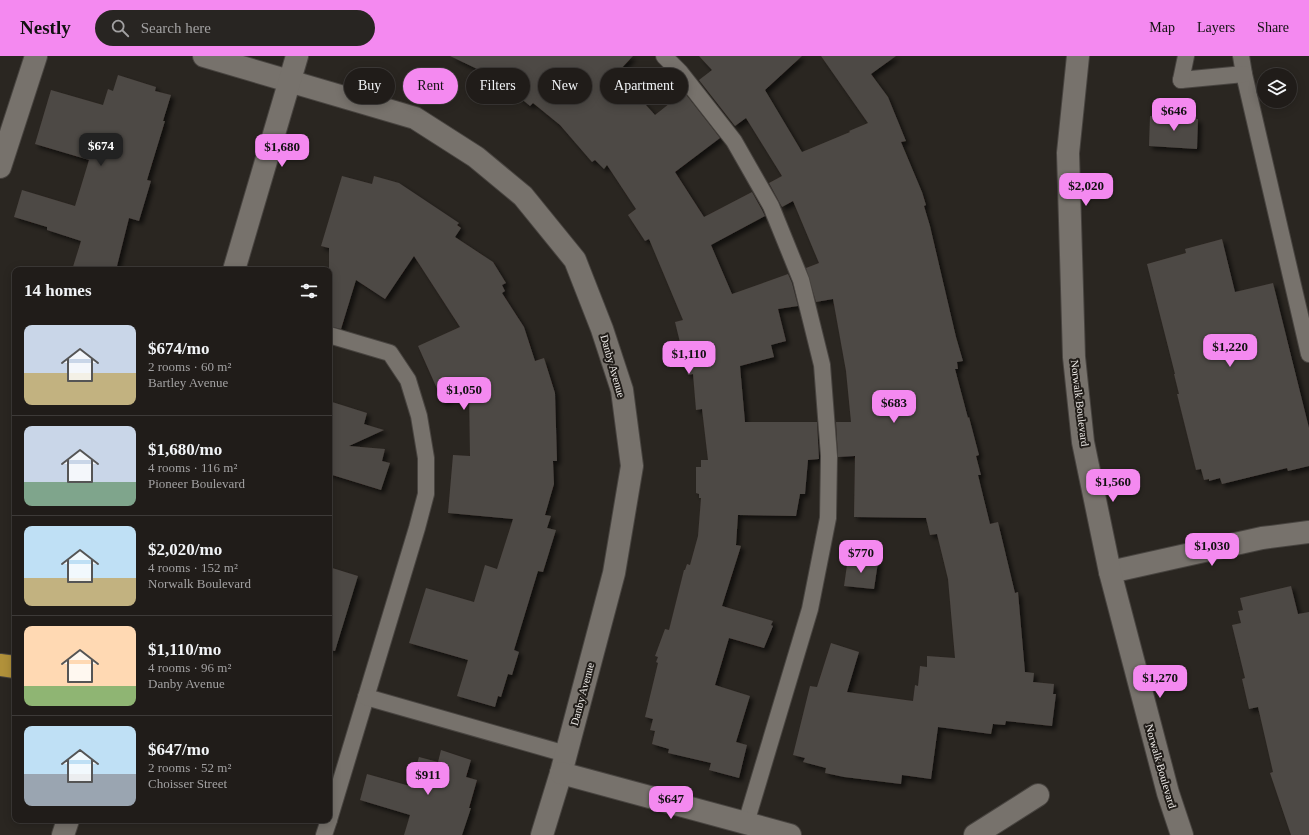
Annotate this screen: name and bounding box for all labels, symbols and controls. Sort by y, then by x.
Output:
search box [95,10,375,46]
text: Nestly [20,17,71,38]
icon: search [109,17,131,39]
text: Search here [141,20,211,36]
text: Map [1149,20,1175,35]
text: Layers [1197,20,1235,35]
text: Share [1257,20,1289,35]
chip: Buy [344,68,395,104]
chip: Rent [403,68,458,104]
chip: Filters [466,68,530,104]
chip: New [538,68,592,104]
chip: Apartment [600,68,688,104]
map controls [1257,68,1297,108]
button: layers [1257,68,1297,108]
pin: $646 [1150,98,1198,132]
text: $646 [1161,103,1187,118]
pin: $674 [77,133,125,167]
pin: $1,680 [249,134,315,168]
text: $674 [88,138,114,153]
text: $1,680 [264,139,300,154]
pin: $2,020 [1053,173,1119,207]
text: $2,020 [1068,178,1104,193]
icon: filters [298,280,320,302]
text: 14 homes [24,281,92,300]
street label: Danby Avenue [598,333,628,399]
pin: $1,220 [1197,334,1263,368]
text: $674/mo [148,339,209,358]
text: $1,220 [1212,339,1248,354]
icon: home [56,341,104,389]
pin: $1,110 [656,341,722,375]
text: $1,110 [671,346,707,361]
text: 2 rooms · 60 m² [148,359,231,374]
street label: Norwalk Boulevard [1069,359,1091,447]
text: Bartley Avenue [148,375,228,390]
pin: $1,050 [431,377,497,411]
text: $1,050 [446,382,482,397]
pin: $683 [870,390,918,424]
text: $683 [881,395,907,410]
text: $1,680/mo [148,440,222,459]
icon: home [56,442,104,490]
text: 4 rooms · 116 m² [148,460,237,475]
pin: $1,560 [1080,469,1146,503]
text: $1,560 [1095,474,1131,489]
text: Pioneer Boulevard [148,476,245,491]
pin: $1,030 [1179,533,1245,567]
text: $1,030 [1194,538,1230,553]
text: $2,020/mo [148,540,222,559]
pin: $770 [837,540,885,574]
icon: home [56,542,104,590]
text: $770 [848,545,874,560]
text: 4 rooms · 152 m² [148,560,238,575]
text: Norwalk Boulevard [148,576,251,591]
text: $1,110/mo [148,640,221,659]
icon: home [56,642,104,690]
text: 4 rooms · 96 m² [148,660,231,675]
street label: Danby Avenue [568,661,596,727]
pin: $1,270 [1127,665,1193,699]
text: $1,270 [1142,670,1178,685]
text: Danby Avenue [148,676,225,691]
street label: Norwalk Boulevard [1143,723,1179,810]
text: $647/mo [148,740,209,759]
icon: home [56,742,104,790]
text: 2 rooms · 52 m² [148,760,231,775]
pin: $911 [404,762,452,796]
text: $911 [415,767,441,782]
text: Choisser Street [148,776,227,791]
pin: $647 [647,786,695,820]
text: $647 [658,791,684,806]

